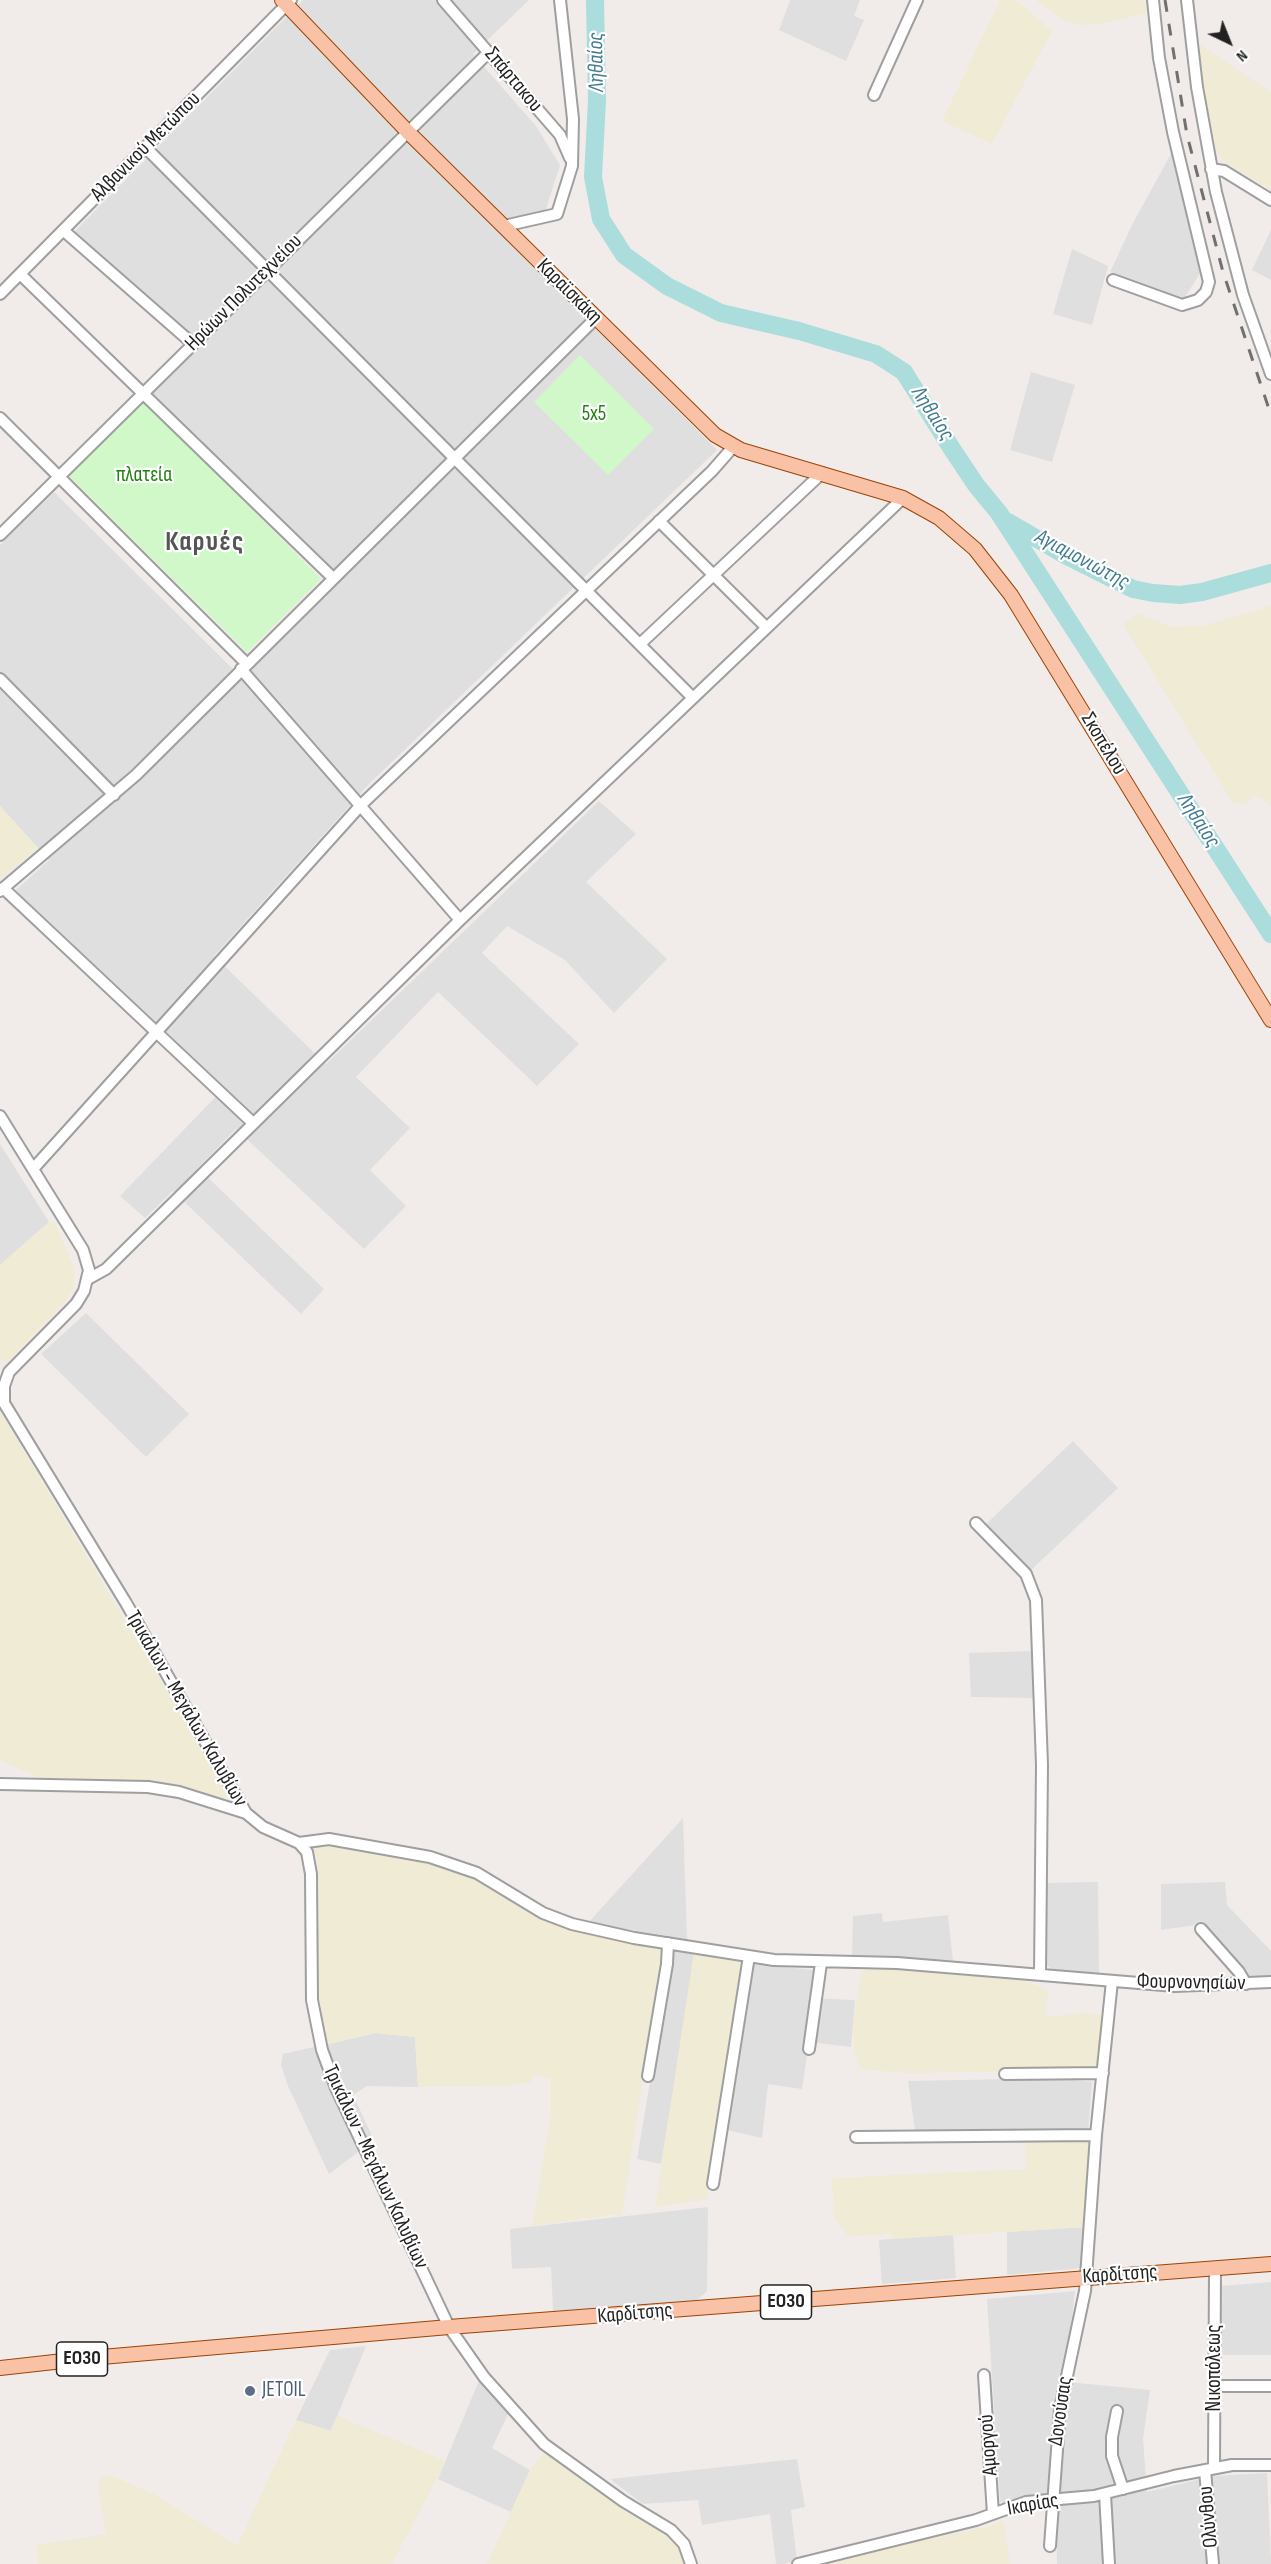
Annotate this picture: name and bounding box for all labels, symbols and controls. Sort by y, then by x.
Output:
north arrow [1199,12,1259,72]
water label: Ληθαίος [583,32,611,92]
street label: Σπάρτακου [479,42,547,118]
text: N [1232,46,1251,65]
street label: Αλβανικού Μετώπου [86,87,206,207]
street label: Ηρώων Πολυτεχνείου [180,229,308,357]
street label: Καραϊσκάκη [531,254,607,330]
water label: Ληθαίος [905,382,959,446]
park label: 5x5 [582,402,606,428]
park label: πλατεία [116,463,172,489]
water label: Αγιαμονιώτης [1031,524,1133,596]
district label: Καρυές [165,527,245,559]
street label: Σκοπέλου [1075,708,1131,780]
water label: Ληθαίος [1171,789,1225,853]
street label: Τρικάλων - Μεγάλων Καλυβίων [120,1607,252,1811]
street label: Φουρνονησίων [1136,1969,1246,1997]
street label: Τρικάλων - Μεγάλων Καλυβίων [317,2061,433,2273]
street label: Καρδίτσης [1082,2260,1158,2290]
road number: ΕΟ30 [760,2285,812,2319]
street label: Καρδίτσης [596,2298,674,2330]
street label: Νικοπόλεως [1202,2324,1228,2412]
road number: ΕΟ30 [56,2342,107,2376]
street label: Δονούσας [1044,2375,1078,2447]
place label: JETOIL [262,2378,305,2404]
marker: JETOIL [243,2384,257,2398]
street label: Αμοργού [974,2413,1004,2477]
street label: Ολύνθου [1194,2485,1224,2549]
street label: Ικαρίας [1005,2488,1061,2522]

